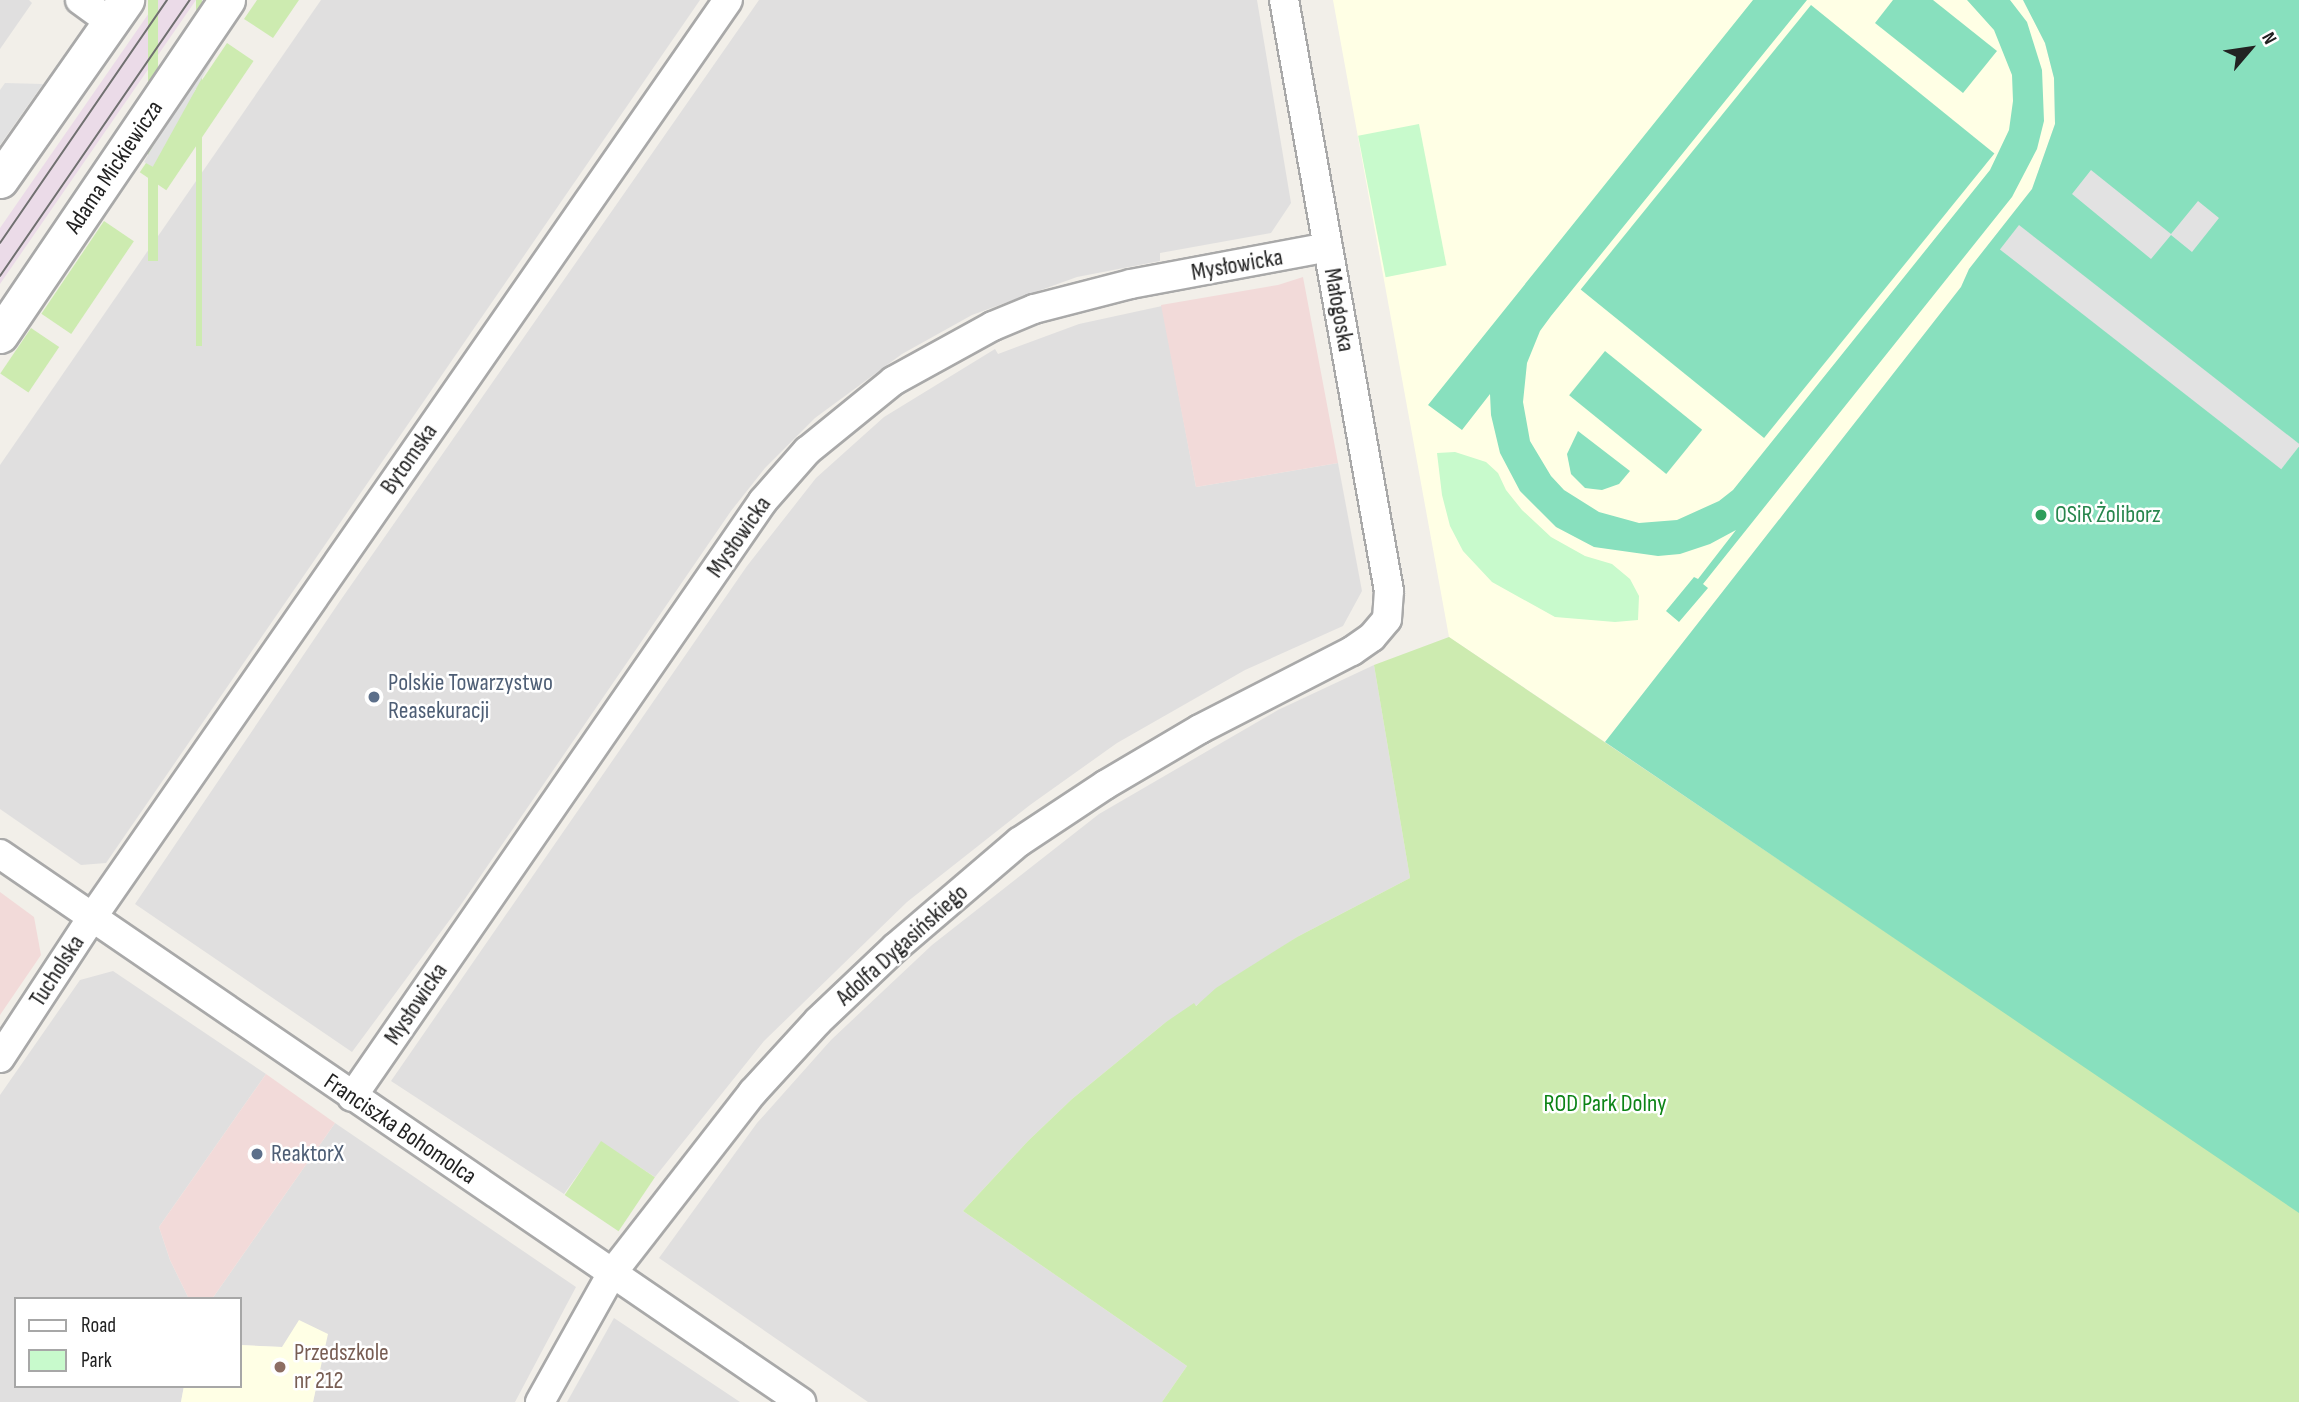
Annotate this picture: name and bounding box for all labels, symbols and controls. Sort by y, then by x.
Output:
north arrow [2215,14,2285,84]
text: N [2256,29,2281,49]
street label: Adama Mickiewicza [59,95,169,239]
street label: Mysłowicka [1189,243,1285,287]
street label: Małogoska [1317,266,1361,354]
street label: Bytomska [374,418,444,500]
street label: Mysłowicka [701,491,777,583]
place label: OSiR Żoliborz [2055,501,2161,529]
marker: OSiR Żoliborz [2033,507,2049,523]
place label: Polskie Towarzystwo Reasekuracji [388,669,553,725]
marker: Polskie Towarzystwo Reasekuracji [366,689,382,705]
street label: Adolfa Dygasińskiego [830,878,974,1012]
street label: Tucholska [23,930,91,1012]
street label: Mysłowicka [378,958,454,1050]
street label: Franciszka Bohomolca [318,1067,482,1191]
park label: ROD Park Dolny [1544,1090,1666,1118]
place label: ReaktorX [271,1140,344,1168]
marker: ReaktorX [249,1146,265,1162]
legend [14,1297,242,1388]
text: Road [81,1313,116,1338]
place label: Przedszkole nr 212 [294,1339,389,1395]
text: Park [81,1348,112,1373]
marker: Przedszkole nr 212 [272,1359,288,1375]

